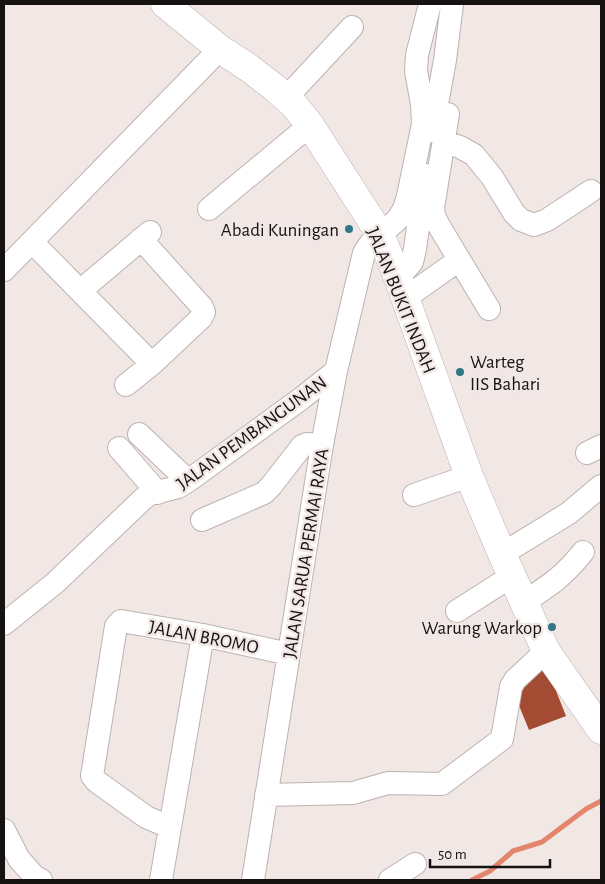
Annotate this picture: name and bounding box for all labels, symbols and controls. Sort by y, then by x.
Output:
place label: Abadi Kuningan [221,221,339,240]
marker: Abadi Kuningan [343,223,355,235]
street label: JALAN BUKIT INDAH [363,225,439,376]
place label: Warteg IIS Bahari [470,353,540,394]
marker: Warteg IIS Bahari [454,366,466,378]
street label: JALAN PEMBANGUNAN [173,373,330,494]
street label: JALAN SARUA PERMAI RAYA [281,447,332,660]
street label: JALAN BROMO [147,618,260,657]
place label: Warung Warkop [422,619,542,638]
marker: Warung Warkop [546,621,558,633]
scale bar [430,836,550,868]
text: 50 m [438,847,467,862]

